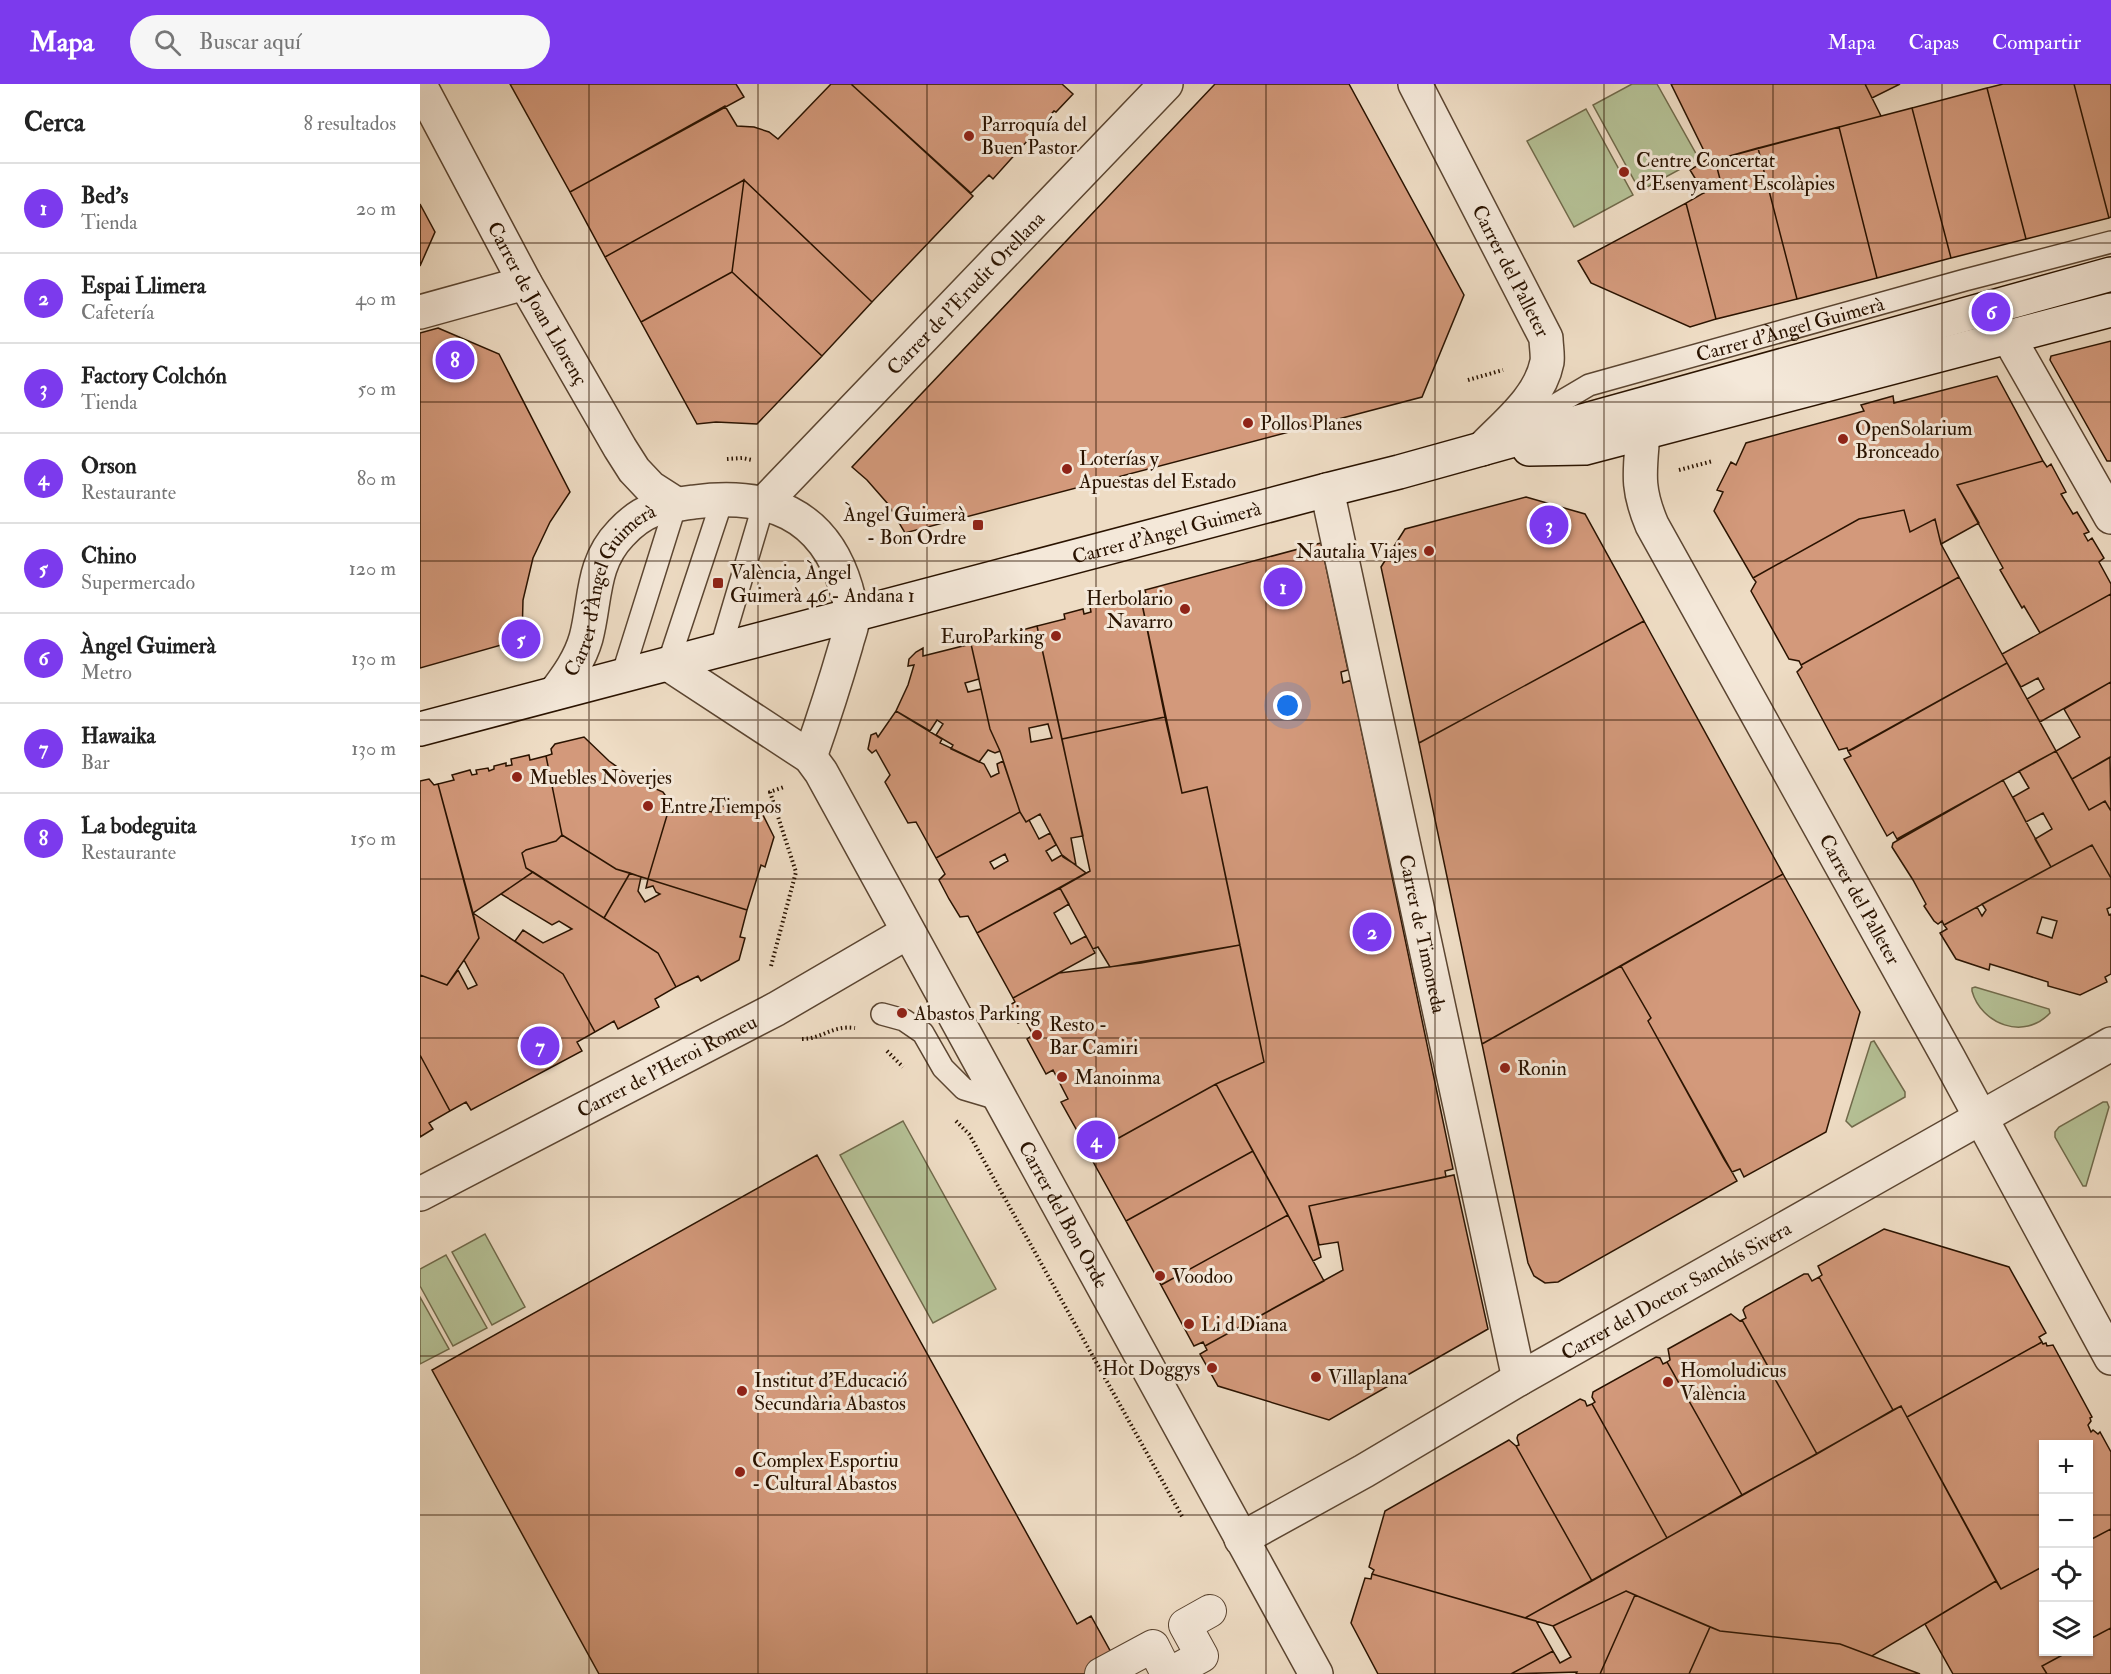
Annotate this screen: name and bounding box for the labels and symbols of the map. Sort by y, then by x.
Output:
place label: Parroquía del Buen Pastor [981,112,1087,160]
marker: Parroquía del Buen Pastor [962,129,976,143]
place label: Centre Concertat d'Esenyament Escolàpies [1636,148,1835,197]
marker: Centre Concertat d'Esenyament Escolàpies [1617,165,1631,179]
street label: Carrer del Palleter [1467,200,1556,342]
street label: Carrer de l’Erudit Orellana [881,205,1050,380]
street label: Carrer de Joan Llorenç [482,217,594,389]
street label: Carrer d'Àngel Guimerà [1693,290,1888,367]
pin: 6 [1972,290,2010,334]
pin: 8 [435,338,474,382]
place label: Pollos Planes [1260,411,1362,436]
marker: Pollos Planes [1241,416,1255,430]
place label: OpenSolarium Bronceado [1855,416,1973,464]
marker: OpenSolarium Bronceado [1836,432,1850,446]
place label: Loterías y Apuestas del Estado [1078,446,1236,495]
marker: Loterías y Apuestas del Estado [1060,462,1074,476]
street label: Carrer d'Àngel Guimerà [1069,495,1264,569]
street label: Carrer d'Àngel Guimerà [558,498,660,681]
place label: Àngel Guimerà - Bon Ordre [842,502,967,550]
pin: 3 [1530,502,1568,548]
marker: Àngel Guimerà - Bon Ordre [971,518,985,532]
place label: Nautalia Viajes [1296,539,1417,564]
marker: Nautalia Viajes [1422,544,1436,558]
place label: València, Àngel Guimerà 46 - Andana 1 [730,560,915,608]
pin: 1 [1264,564,1302,610]
marker: València, Àngel Guimerà 46 - Andana 1 [711,576,725,590]
place label: Herbolario Navarro [1086,586,1173,634]
marker: Herbolario Navarro [1178,602,1192,616]
pin: 5 [502,616,540,662]
place label: EuroParking [941,624,1045,649]
marker: EuroParking [1049,629,1063,643]
your location [1273,691,1302,720]
place label: Muebles Noverjes [529,765,672,790]
marker: Muebles Noverjes [510,770,524,784]
place label: Entre Tiempos [660,794,781,820]
marker: Entre Tiempos [641,799,655,813]
street label: Carrer del Palleter [1814,829,1907,969]
street label: Carrer de Timoneda [1394,852,1452,1016]
pin: 2 [1352,910,1392,954]
place label: Abastos Parking [913,1001,1042,1026]
marker: Abastos Parking [895,1006,909,1020]
street label: Carrer de l'Heroi Romeu [572,1009,761,1123]
place label: Resto - Bar Camiri [1049,1012,1138,1060]
pin: 7 [520,1024,560,1068]
marker: Resto - Bar Camiri [1030,1028,1044,1042]
place label: Ronin [1517,1056,1567,1081]
marker: Ronin [1498,1061,1512,1075]
place label: Manoinma [1074,1065,1161,1090]
marker: Manoinma [1055,1070,1069,1084]
pin: 4 [1076,1118,1116,1162]
street label: Carrer del Bon Orde [1013,1136,1114,1292]
street label: Carrer del Doctor Sanchís Sivera [1556,1215,1796,1365]
place label: Voodoo [1172,1264,1233,1289]
marker: Voodoo [1153,1269,1167,1283]
place label: Li d Diana [1201,1312,1288,1337]
marker: Li d Diana [1182,1317,1196,1331]
place label: Hot Doggys [1102,1356,1200,1381]
place label: Homoludicus València [1680,1358,1787,1406]
marker: Hot Doggys [1205,1361,1219,1375]
place label: Villaplana [1328,1365,1409,1391]
place label: Institut d'Educació Secundària Abastos [754,1368,907,1416]
marker: Villaplana [1309,1370,1323,1384]
marker: Homoludicus València [1661,1375,1675,1389]
marker: Institut d'Educació Secundària Abastos [735,1384,749,1398]
place label: Complex Esportiu - Cultural Abastos [752,1448,899,1496]
marker: Complex Esportiu - Cultural Abastos [733,1465,747,1479]

